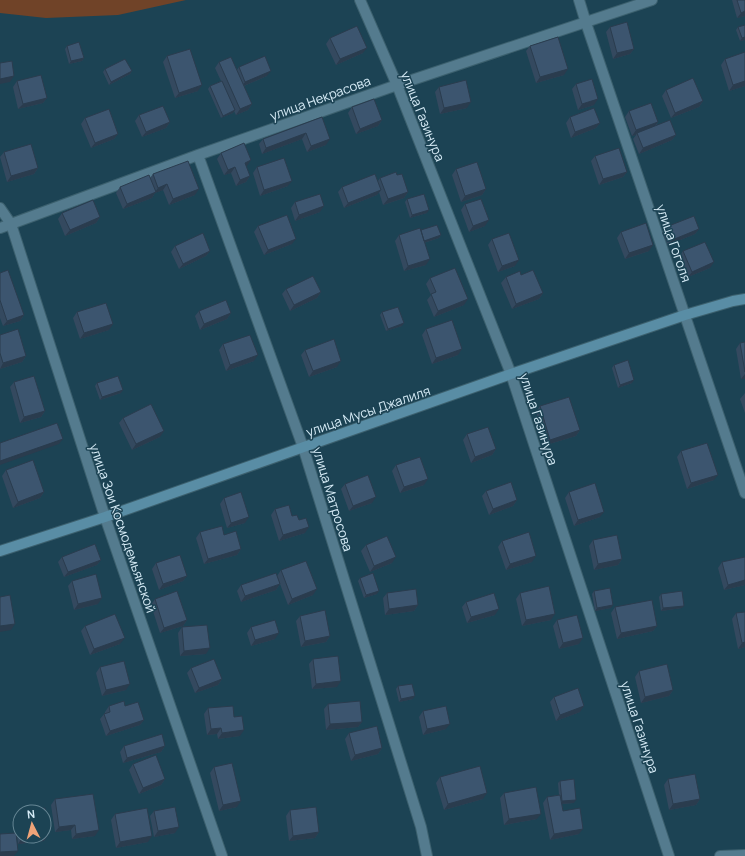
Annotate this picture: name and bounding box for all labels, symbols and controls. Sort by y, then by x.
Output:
street label: улица Газинура [397,68,449,164]
street label: улица Некрасова [267,71,373,125]
street label: улица Гоголя [652,202,696,284]
street label: улица Газинура [516,371,562,467]
street label: улица Мусы Джалиля [303,381,433,441]
street label: улица Зои Космодемьянской [85,441,161,615]
street label: улица Матросова [309,445,357,553]
street label: улица Газинура [617,679,663,775]
north arrow [12,804,52,844]
text: N [26,806,36,821]

